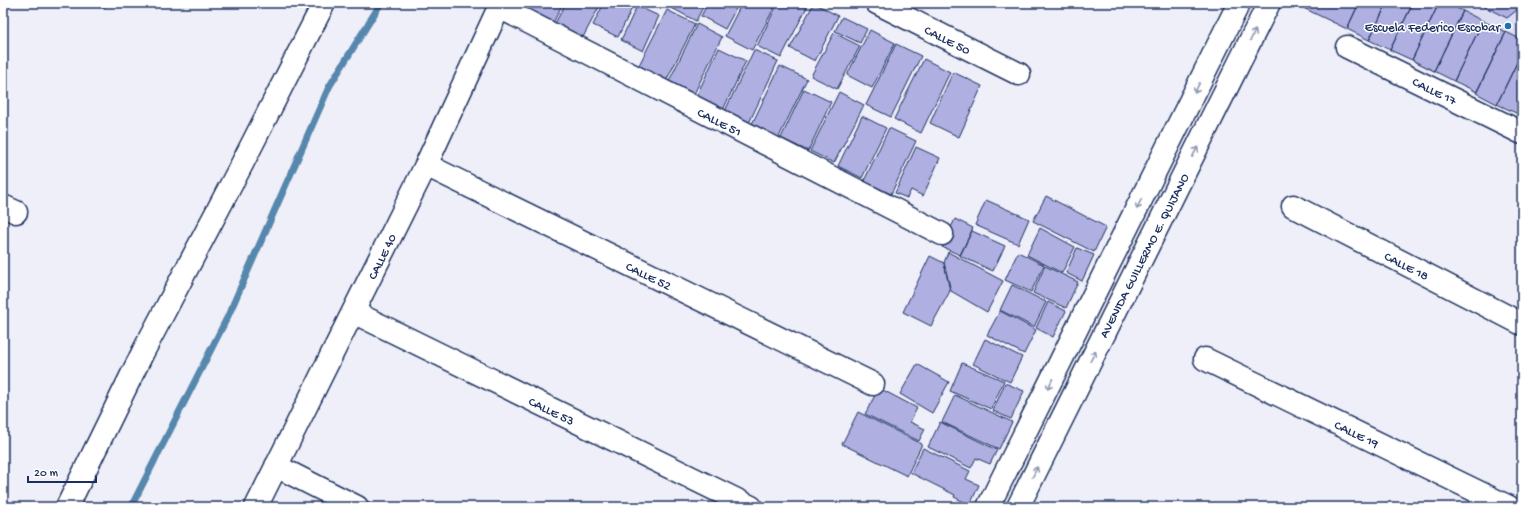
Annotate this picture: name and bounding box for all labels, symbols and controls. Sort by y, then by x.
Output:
place label: Escuela Federico Escobar [1365,21,1501,36]
marker: Escuela Federico Escobar [1503,21,1513,31]
street label: CALLE 50 [921,23,973,59]
one-way arrow [1250,30,1257,42]
street label: CALLE 17 [1409,75,1460,110]
one-way arrow [1192,82,1200,94]
street label: CALLE 51 [694,106,743,141]
one-way arrow [1192,146,1199,158]
street label: AVENIDA GUILLERMO E. QUIJANO [1097,171,1193,341]
one-way arrow [1135,198,1142,210]
street label: CALLE 40 [366,231,401,282]
street label: CALLE 18 [1381,250,1431,285]
street label: CALLE 52 [623,260,674,295]
one-way arrow [1090,350,1097,362]
one-way arrow [1046,377,1053,389]
street label: CALLE 53 [526,395,576,430]
street label: CALLE 19 [1331,418,1381,453]
scale bar [28,458,96,484]
one-way arrow [1032,466,1039,478]
text: 20 m [34,467,59,481]

